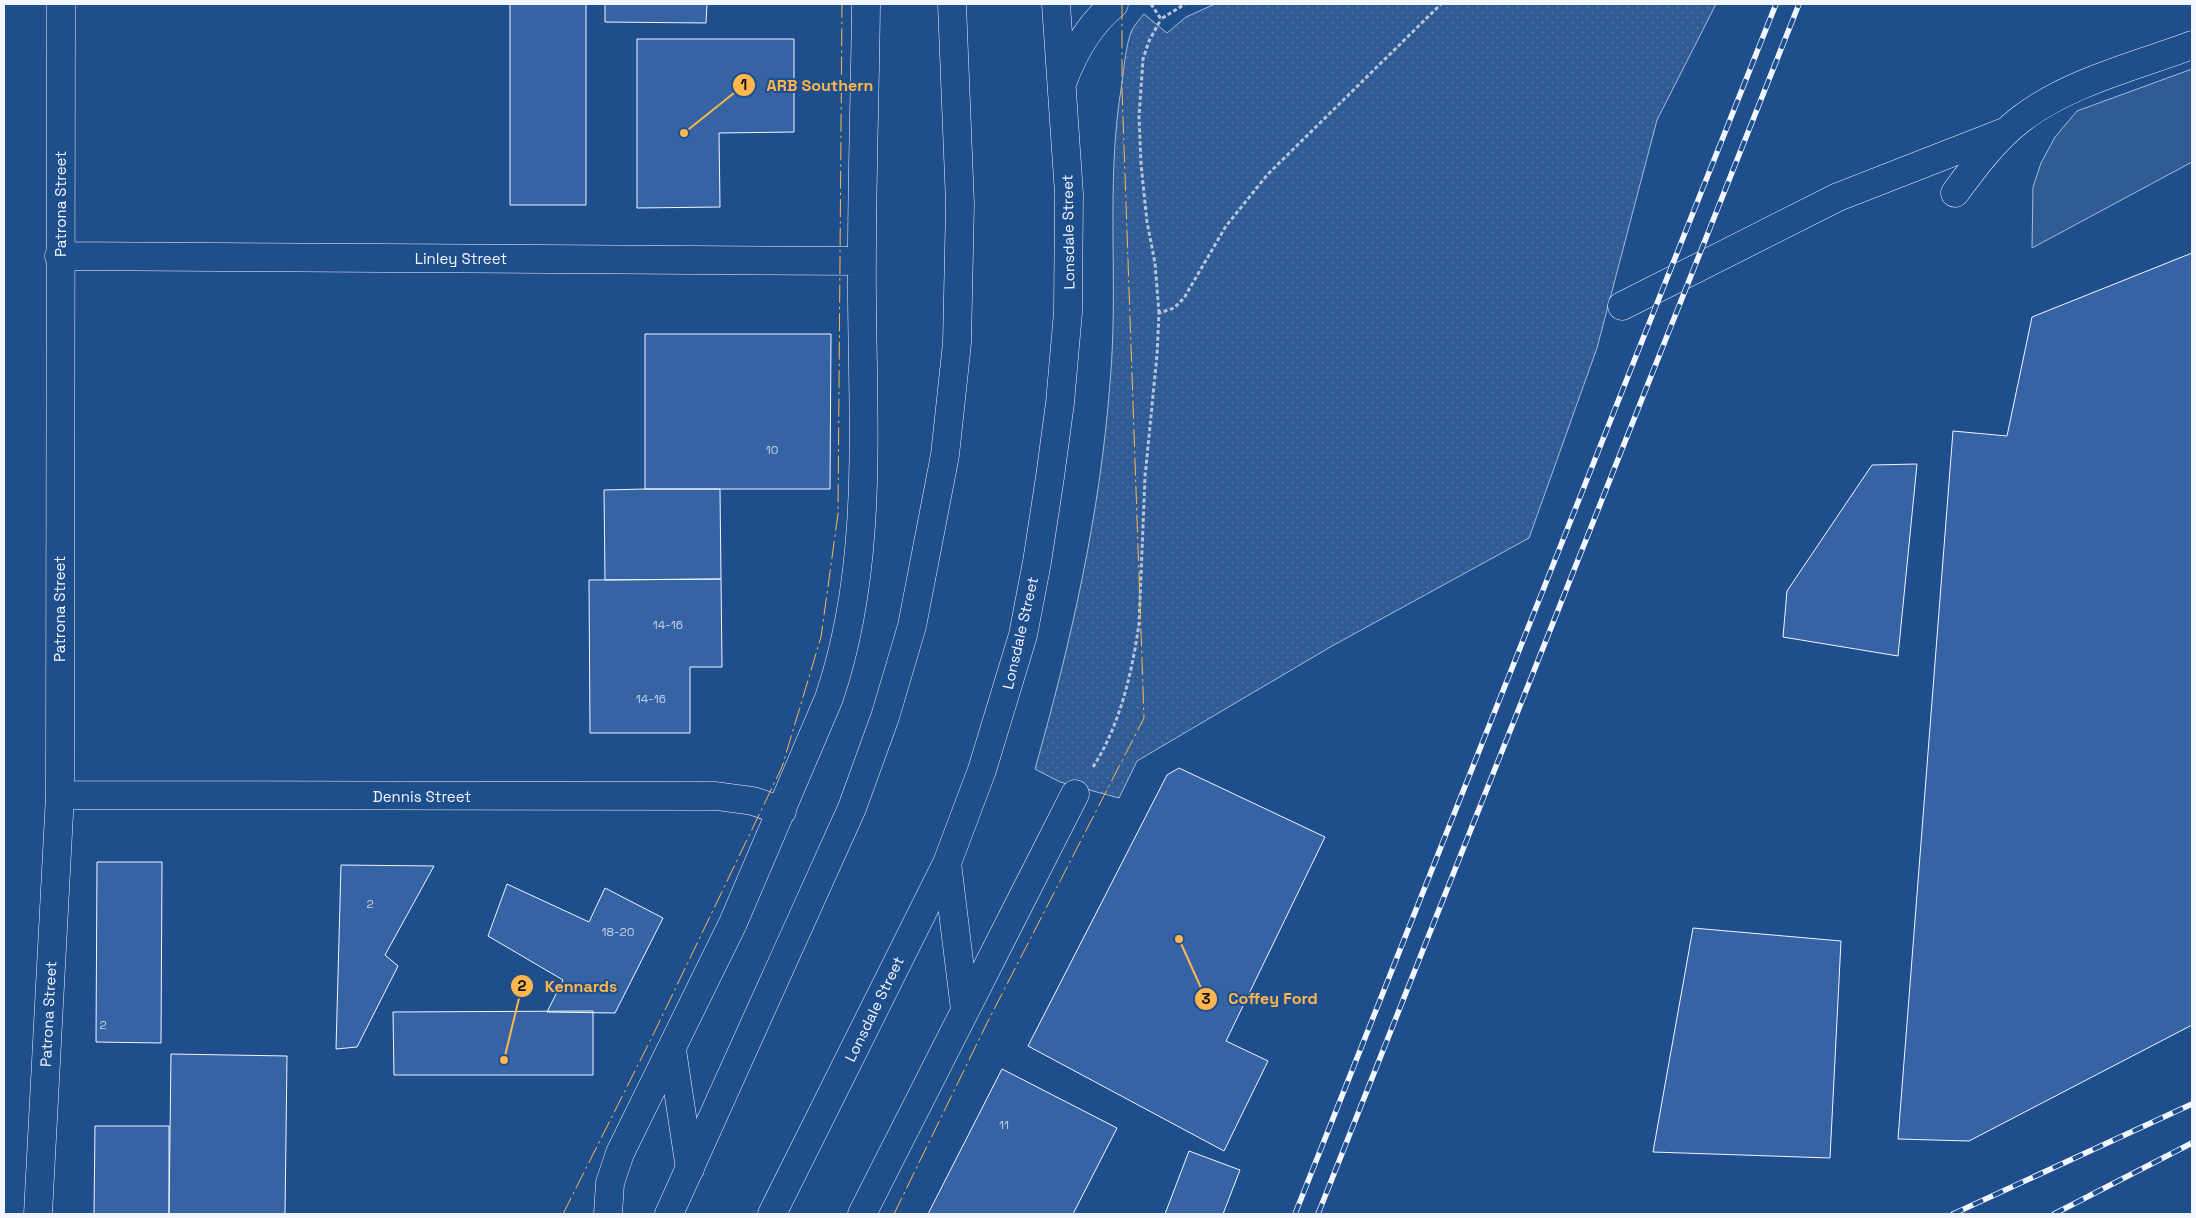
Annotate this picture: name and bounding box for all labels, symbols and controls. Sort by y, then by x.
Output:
callout: ARB Southern [732,70,884,101]
text: 1 [741,75,747,94]
text: ARB Southern [767,75,873,96]
street label: Patrona Street [51,151,70,257]
street label: Lonsdale Street [1057,174,1079,290]
street label: Linley Street [415,249,507,268]
house number: 10 [766,442,778,458]
street label: Patrona Street [50,556,69,662]
street label: Lonsdale Street [998,575,1042,691]
house number: 14-16 [653,617,683,633]
house number: 14-16 [636,691,666,707]
street label: Dennis Street [373,787,471,806]
house number: 2 [366,896,374,912]
house number: 18-20 [602,924,634,940]
street label: Lonsdale Street [840,953,908,1065]
street label: Patrona Street [36,960,60,1067]
callout: Kennards [510,971,628,1002]
text: 2 [518,976,527,995]
text: Kennards [545,976,617,997]
callout: Coffey Ford [1194,983,1328,1014]
text: Coffey Ford [1228,988,1318,1009]
text: 3 [1201,989,1211,1008]
house number: 2 [99,1017,107,1033]
house number: 11 [999,1117,1009,1133]

